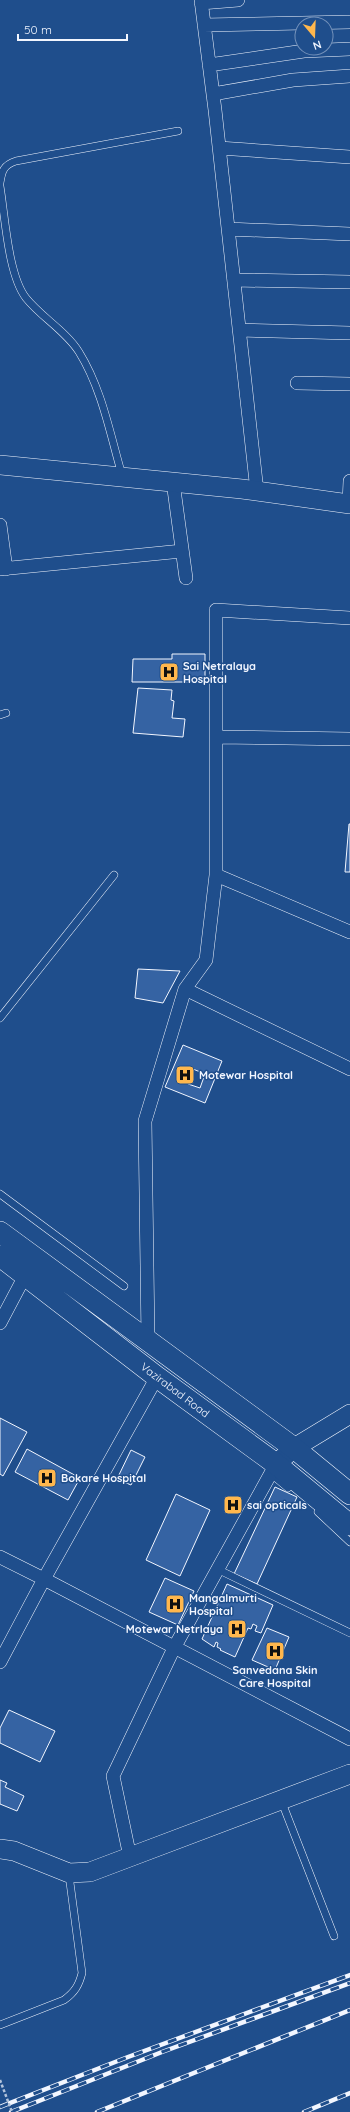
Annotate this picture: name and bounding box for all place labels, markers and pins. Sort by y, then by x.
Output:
place label: Sai Netralaya Hospital [183,659,256,686]
hospital icon: Sai Netralaya Hospital [158,661,180,683]
hospital icon: Motewar Hospital [174,1064,196,1086]
place label: Motewar Hospital [199,1068,293,1082]
hospital icon: Bokare Hospital [36,1467,58,1489]
place label: Bokare Hospital [61,1471,146,1485]
hospital icon: sai opticals [222,1494,244,1516]
place label: sai opticals [247,1498,307,1512]
place label: Mangalmurti Hospital [189,1591,257,1618]
hospital icon: Mangalmurti Hospital [164,1593,186,1615]
hospital icon: Motewar Netrlaya [226,1618,248,1640]
place label: Motewar Netrlaya [126,1622,223,1636]
hospital icon: Sanvedana Skin Care Hospital [264,1640,286,1662]
place label: Sanvedana Skin Care Hospital [233,1663,317,1690]

